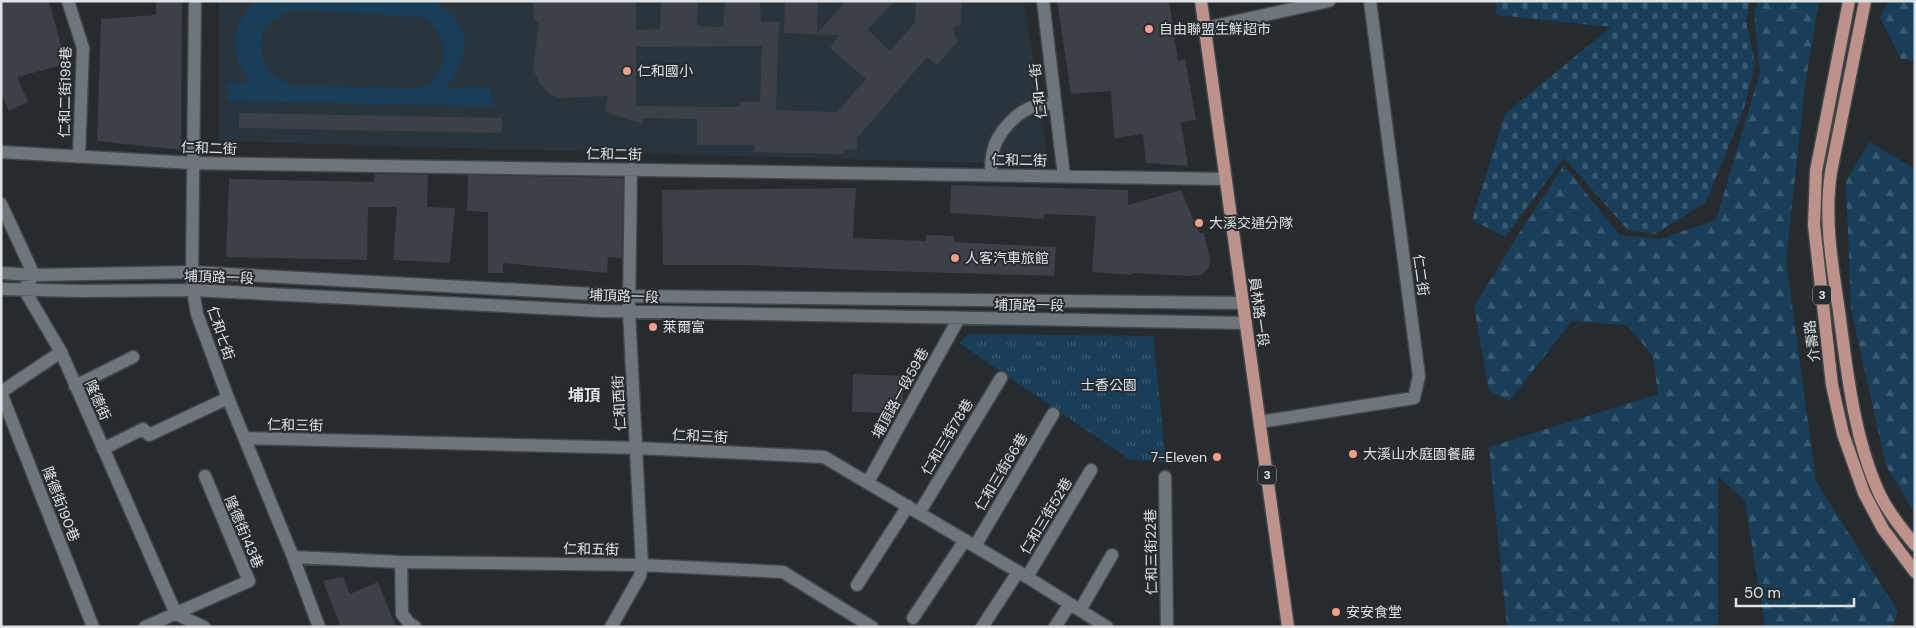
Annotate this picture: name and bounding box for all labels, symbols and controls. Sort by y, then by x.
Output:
place label: 自由聯盟生鮮超市 [1159,20,1271,38]
marker: 自由聯盟生鮮超市 [1143,23,1155,35]
street label: 仁和二街198巷 [55,46,75,138]
place label: 仁和國小 [637,62,693,80]
street label: 仁和一街 [1026,62,1050,120]
marker: 仁和國小 [621,65,633,77]
street label: 仁和二街 [181,138,237,158]
street label: 仁和二街 [586,145,642,163]
street label: 仁和二街 [991,151,1047,169]
place label: 大溪交通分隊 [1209,214,1293,232]
marker: 大溪交通分隊 [1193,217,1205,229]
place label: 人客汽車旅館 [965,249,1049,267]
marker: 人客汽車旅館 [949,252,961,264]
street label: 仁二街 [1409,253,1433,297]
street label: 埔頂路一段 [184,267,254,287]
street label: 員林路一段 [1245,276,1273,348]
street label: 埔頂路一段 [589,286,659,306]
road number: 3 [1813,286,1831,304]
street label: 埔頂路一段 [994,295,1064,315]
street label: 仁和七街 [203,304,239,362]
place label: 萊爾富 [663,318,705,336]
street label: 介壽路 [1801,319,1823,363]
marker: 萊爾富 [647,321,659,333]
street label: 埔頂路一段59巷 [868,344,932,442]
street label: 仁和西街 [609,375,629,431]
park label: 士香公園 [1081,376,1137,394]
street label: 隆德街 [81,377,115,423]
district label: 埔頂 [568,385,601,406]
street label: 仁和三街78巷 [917,396,977,478]
street label: 仁和三街 [267,416,323,434]
street label: 仁和三街 [672,426,728,446]
street label: 仁和三街66巷 [971,430,1031,514]
place label: 大溪山水庭園餐廳 [1363,445,1475,463]
place label: 7-Eleven [1151,448,1207,466]
marker: 大溪山水庭園餐廳 [1347,448,1359,460]
marker: 7-Eleven [1211,451,1223,463]
street label: 隆德街190巷 [38,464,84,544]
road number: 3 [1258,466,1276,484]
street label: 仁和三街52巷 [1016,474,1076,558]
street label: 隆德街143巷 [221,493,267,571]
street label: 仁和三街22巷 [1141,509,1161,595]
street label: 仁和五街 [563,540,619,558]
scale bar [1736,576,1854,608]
text: 50 m [1744,583,1781,603]
place label: 安安食堂 [1346,603,1402,621]
marker: 安安食堂 [1330,606,1342,618]

